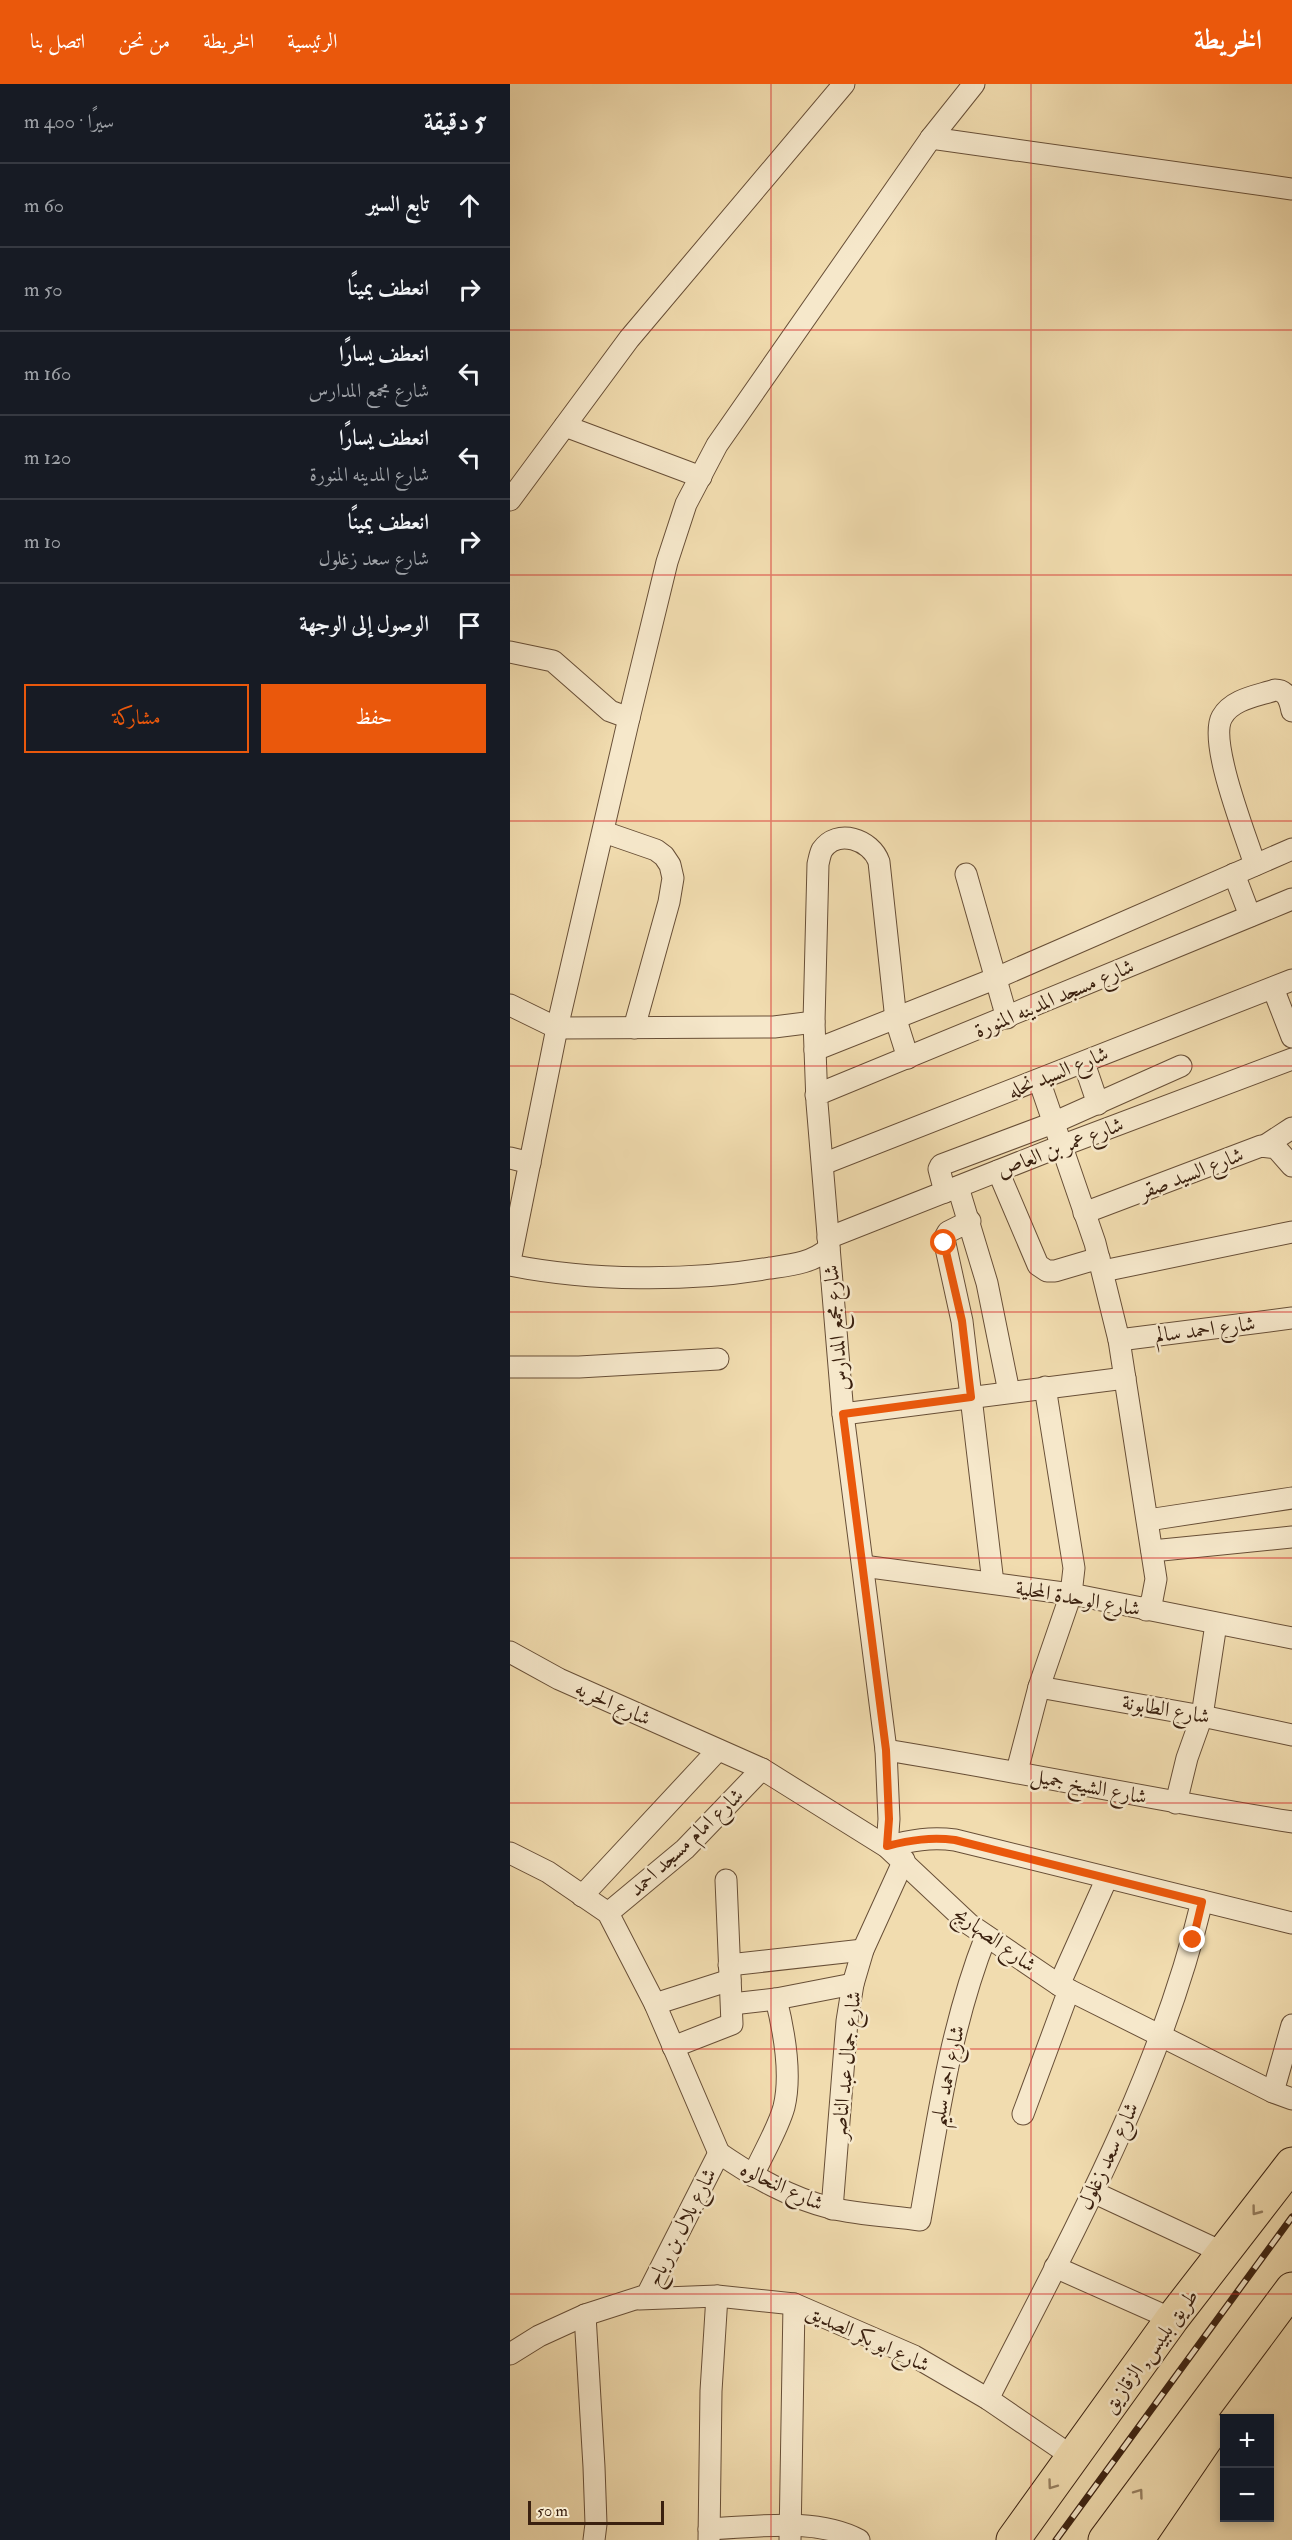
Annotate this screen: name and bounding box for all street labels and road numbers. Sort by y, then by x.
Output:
street label: شارع مسجد المدينه المنورة [970,953,1140,1048]
street label: شارع السيد نحله [1004,1040,1114,1109]
street label: شارع عمر بن العاص [993,1111,1129,1188]
street label: شارع السيد صقر [1133,1141,1249,1210]
street label: شارع مجمع المدارس [818,1263,860,1392]
street label: شارع احمد سالم [1153,1310,1257,1353]
street label: شارع الوحدة المحلية [1013,1574,1142,1627]
street label: شارع الحريه [569,1675,655,1736]
street label: شارع الطابونة [1119,1688,1212,1734]
street label: شارع الشيخ جميل [1027,1762,1149,1816]
street label: شارع امام مسجد احمد [623,1782,752,1906]
street label: شارع الصهاريج [945,1900,1042,1982]
street label: شارع جمال عبد الناصر [825,1990,872,2143]
street label: شارع احمد سليم [924,2023,978,2131]
street label: شارع سعد زغلول [1072,2098,1149,2216]
street label: شارع النحالوه [734,2155,828,2221]
street label: شارع بلال بن رباح [640,2163,727,2293]
street label: طريق بلبيس, الزقازيق [1096,2284,1205,2419]
street label: شارع ابو بكر الصديق [800,2298,934,2383]

